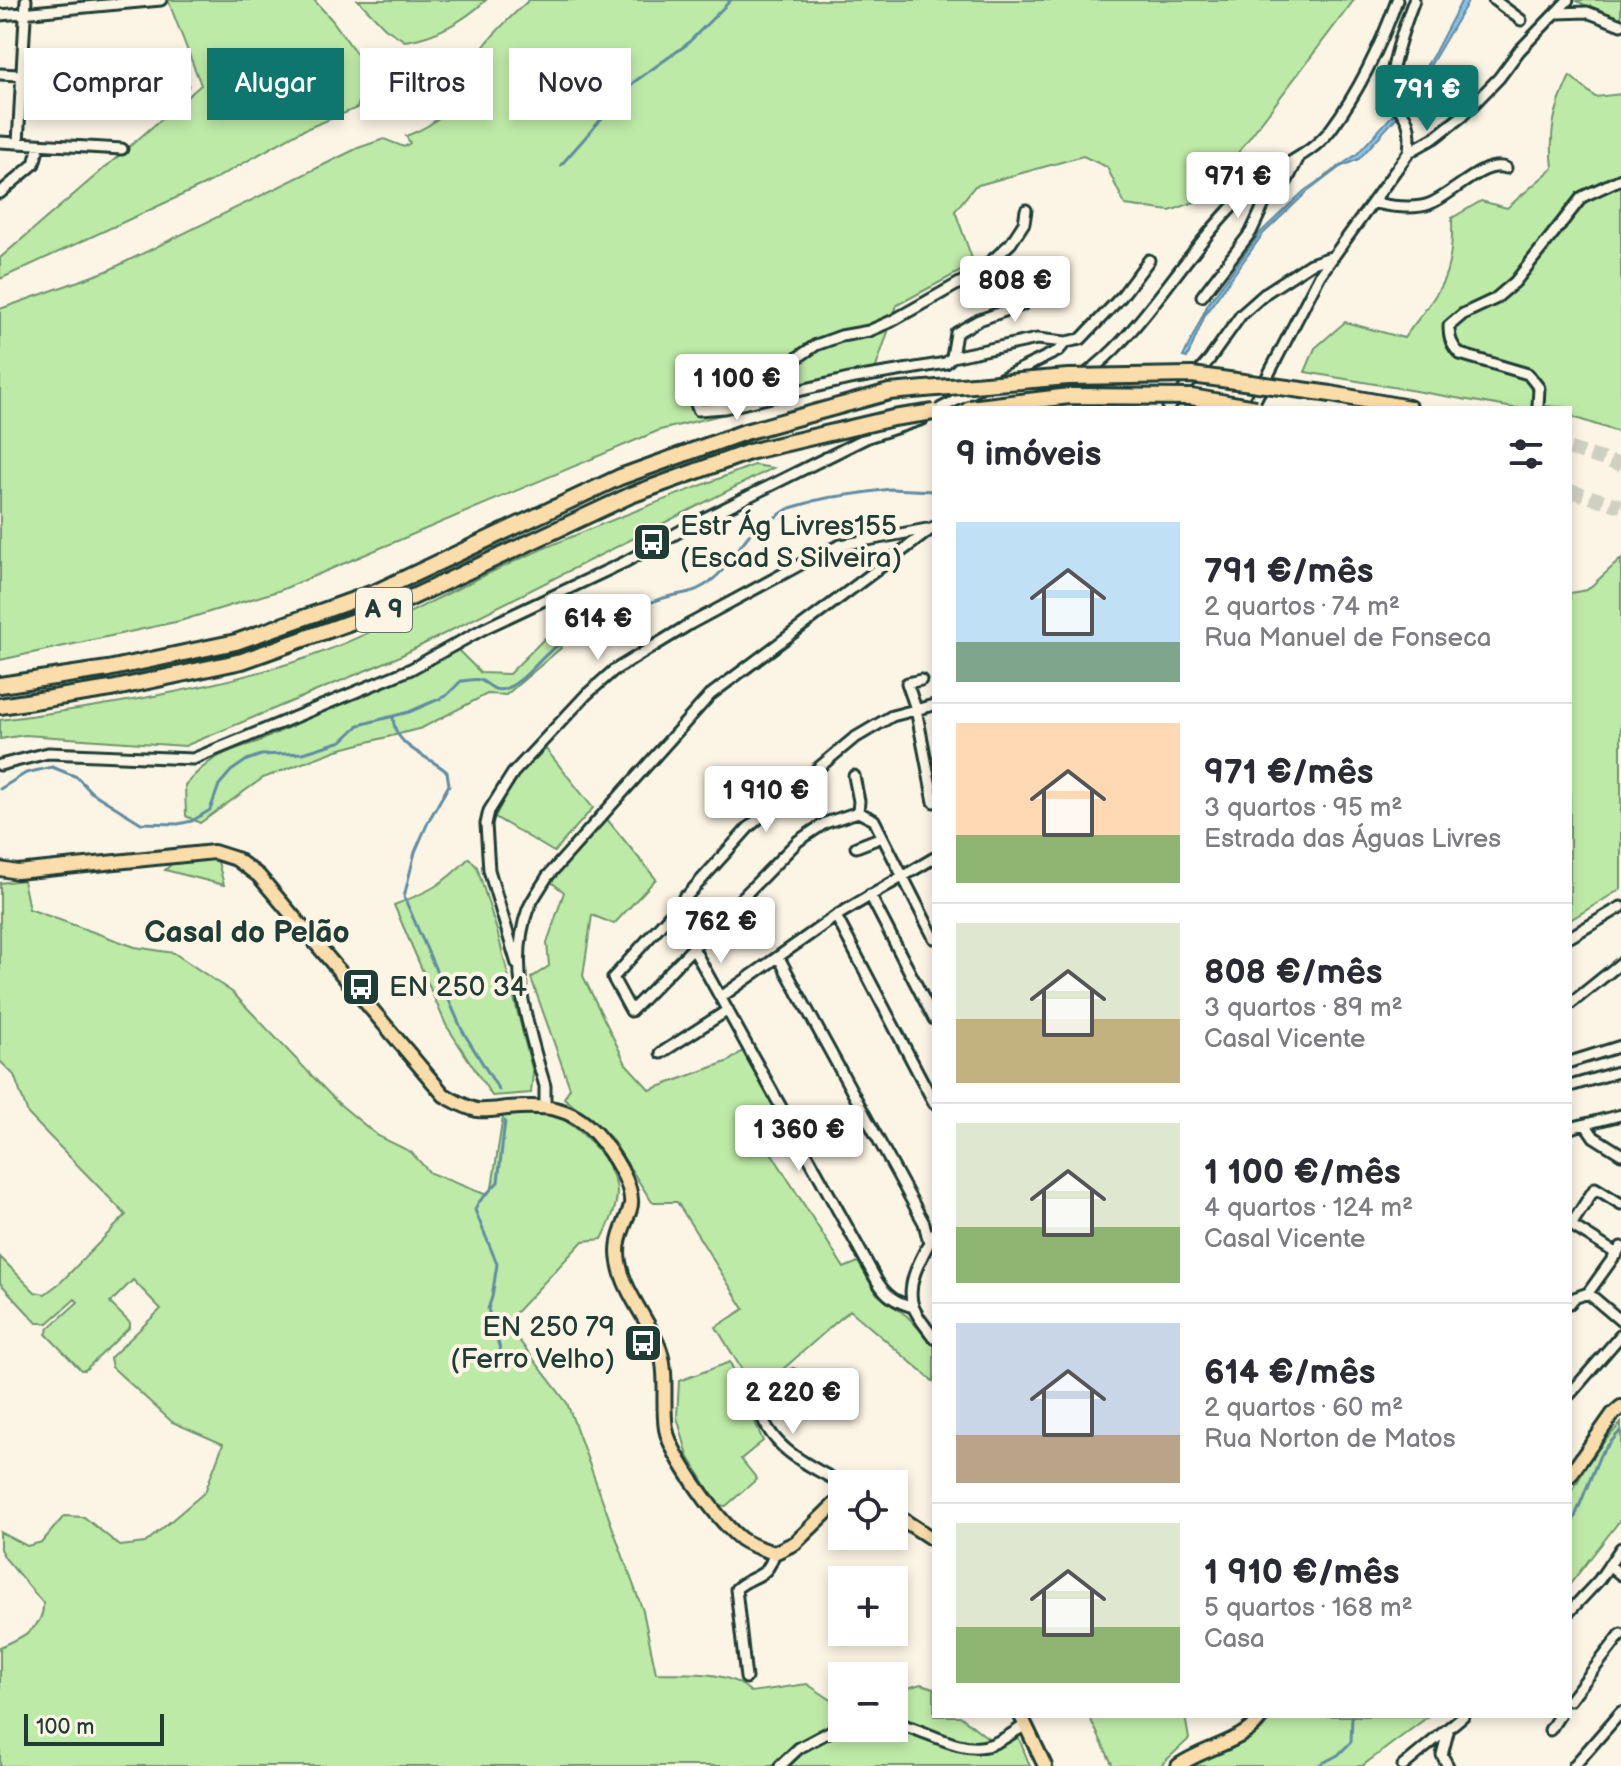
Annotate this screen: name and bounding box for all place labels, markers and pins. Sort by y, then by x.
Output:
pin: 791 € [1371,65,1483,133]
pin: 971 € [1182,152,1294,220]
pin: 808 € [959,256,1071,324]
pin: 1 100 € [663,354,811,422]
place label: Estr Ág Livres155 (Escad S Silveira) [680,509,902,575]
bus stop icon: Estr Ág Livres155 (Escad S Silveira) [631,521,673,563]
pin: 614 € [542,594,654,662]
pin: 1 910 € [692,766,840,834]
pin: 762 € [665,897,777,965]
bus stop icon: EN 250 34 [340,966,382,1008]
place label: EN 250 34 [389,971,527,1004]
pin: 1 360 € [725,1105,873,1173]
place label: EN 250 79 (Ferro Velho) [450,1311,615,1376]
bus stop icon: EN 250 79 (Ferro Velho) [622,1322,664,1364]
pin: 2 220 € [719,1368,867,1436]

